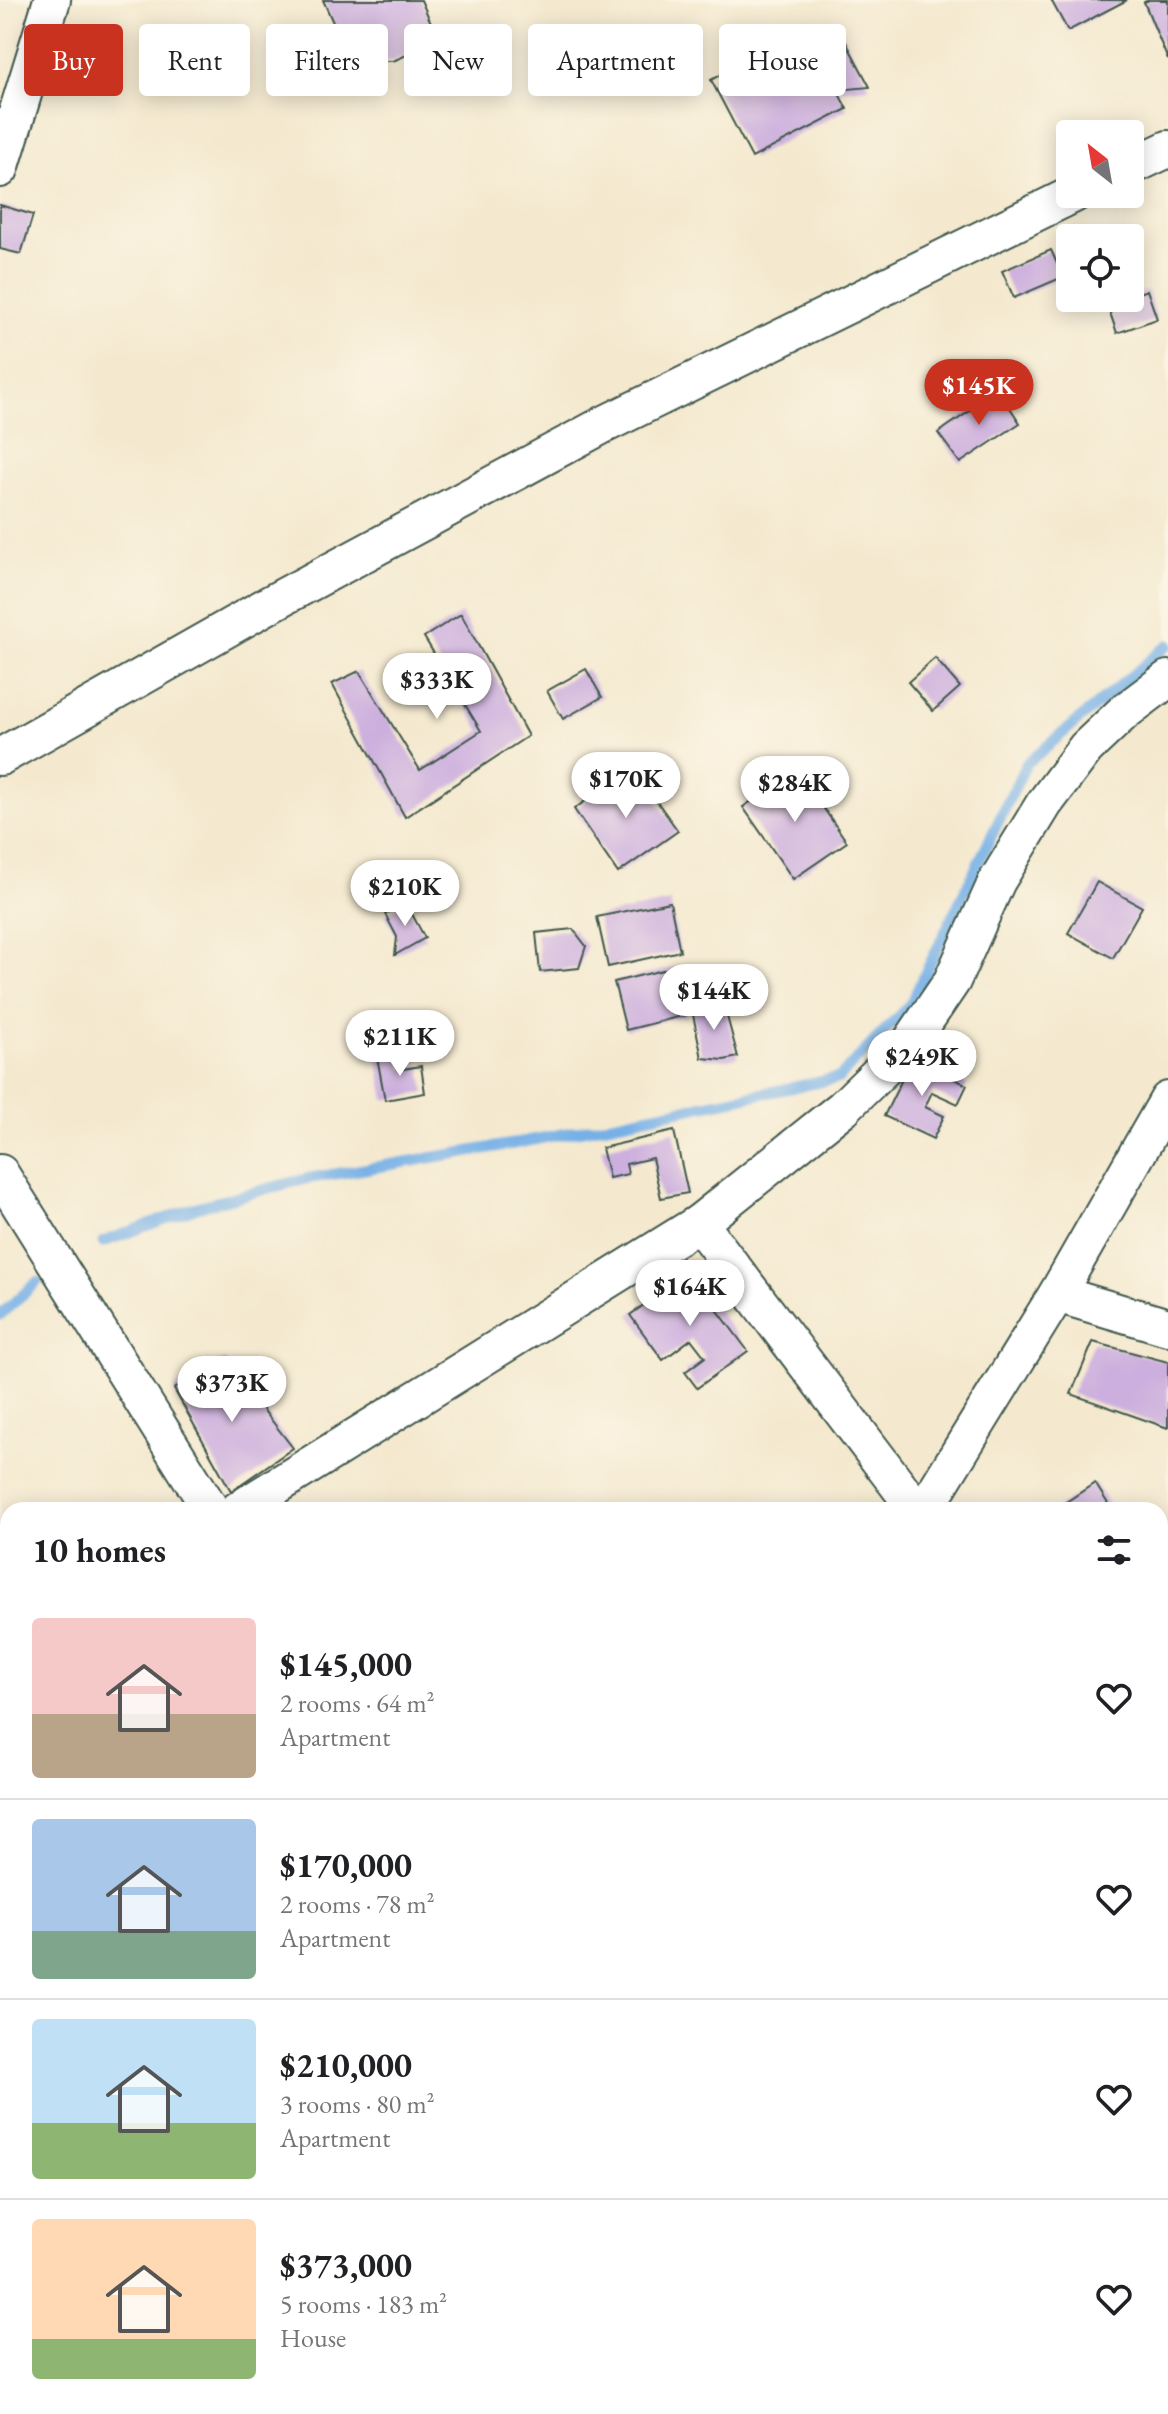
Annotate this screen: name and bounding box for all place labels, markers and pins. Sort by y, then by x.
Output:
pin: $145K [923,359,1035,427]
pin: $333K [381,653,493,721]
pin: $170K [570,752,682,820]
pin: $284K [739,756,851,824]
pin: $210K [349,860,461,928]
pin: $144K [658,964,770,1032]
pin: $211K [344,1010,456,1078]
pin: $249K [866,1030,978,1098]
pin: $164K [634,1260,746,1328]
pin: $373K [176,1356,288,1424]

